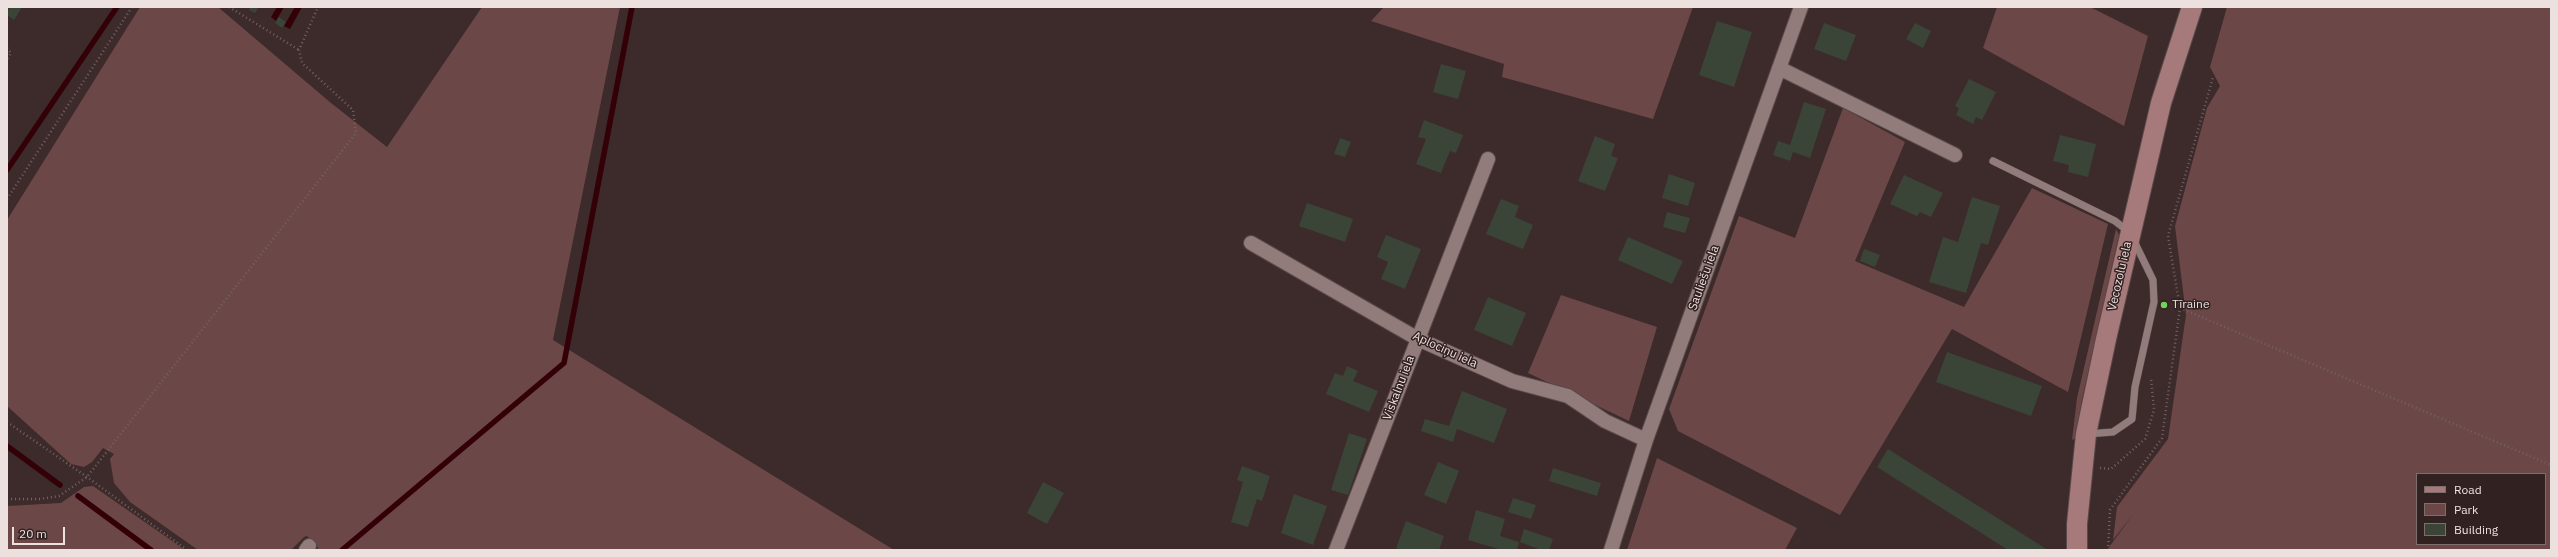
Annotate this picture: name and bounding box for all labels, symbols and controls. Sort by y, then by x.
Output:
street label: Vecozolu iela [2105,240,2135,312]
street label: Sauliešu iela [1686,244,1722,312]
place label: Tīraine [2172,298,2210,312]
marker: Tīraine [2159,300,2169,310]
street label: Aplociņu iela [1411,329,1479,371]
street label: Viskalnu iela [1380,354,1418,422]
legend [2416,473,2546,545]
text: Road [2454,482,2482,497]
text: Park [2454,502,2478,517]
scale bar [14,519,67,545]
text: Building [2454,522,2498,537]
text: 20 m [19,526,47,541]

